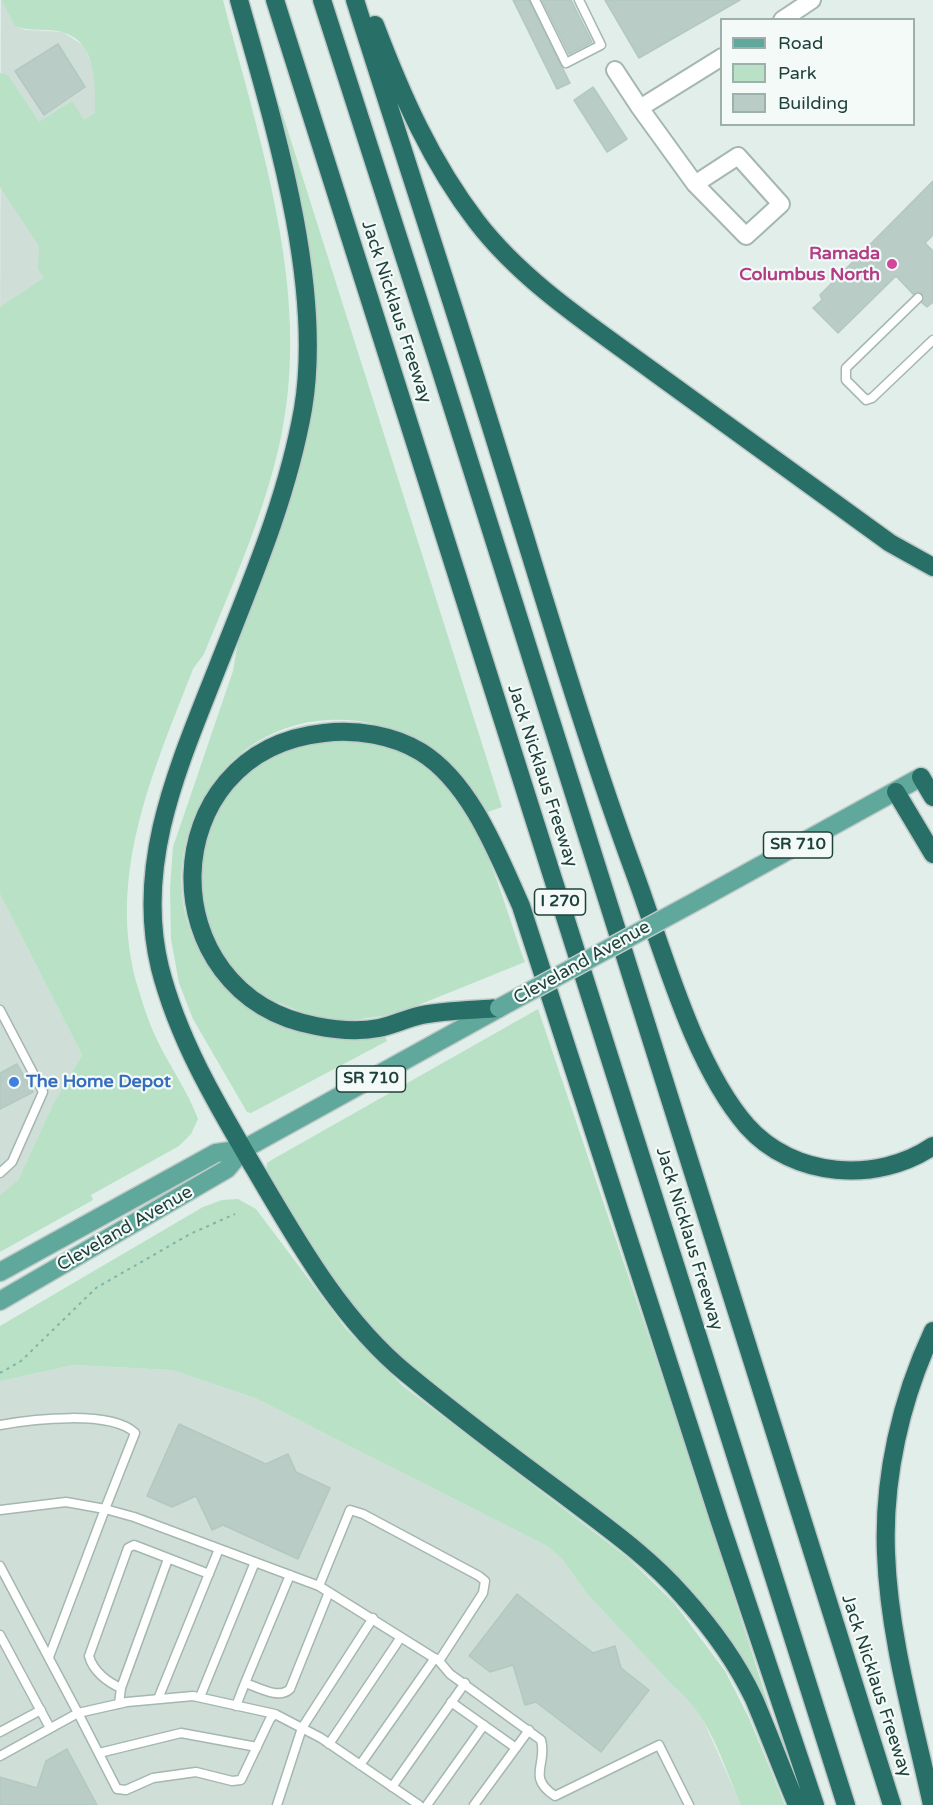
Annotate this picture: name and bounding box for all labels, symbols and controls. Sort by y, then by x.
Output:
legend [720,18,915,126]
text: Road [778,32,823,54]
text: Park [778,62,816,84]
text: Building [778,92,848,114]
street label: Jack Nicklaus Freeway [356,218,436,406]
place label: Ramada Columbus North [739,243,880,286]
marker: Ramada Columbus North [885,257,899,271]
street label: Jack Nicklaus Freeway [502,682,582,870]
road number: SR 710 [764,832,832,858]
road number: I 270 [534,889,586,915]
street label: Cleveland Avenue [510,917,654,1009]
road number: SR 710 [336,1066,406,1092]
place label: The Home Depot [26,1071,171,1093]
marker: The Home Depot [7,1075,21,1089]
street label: Jack Nicklaus Freeway [651,1145,727,1333]
street label: Cleveland Avenue [53,1181,197,1277]
street label: Jack Nicklaus Freeway [836,1592,916,1780]

